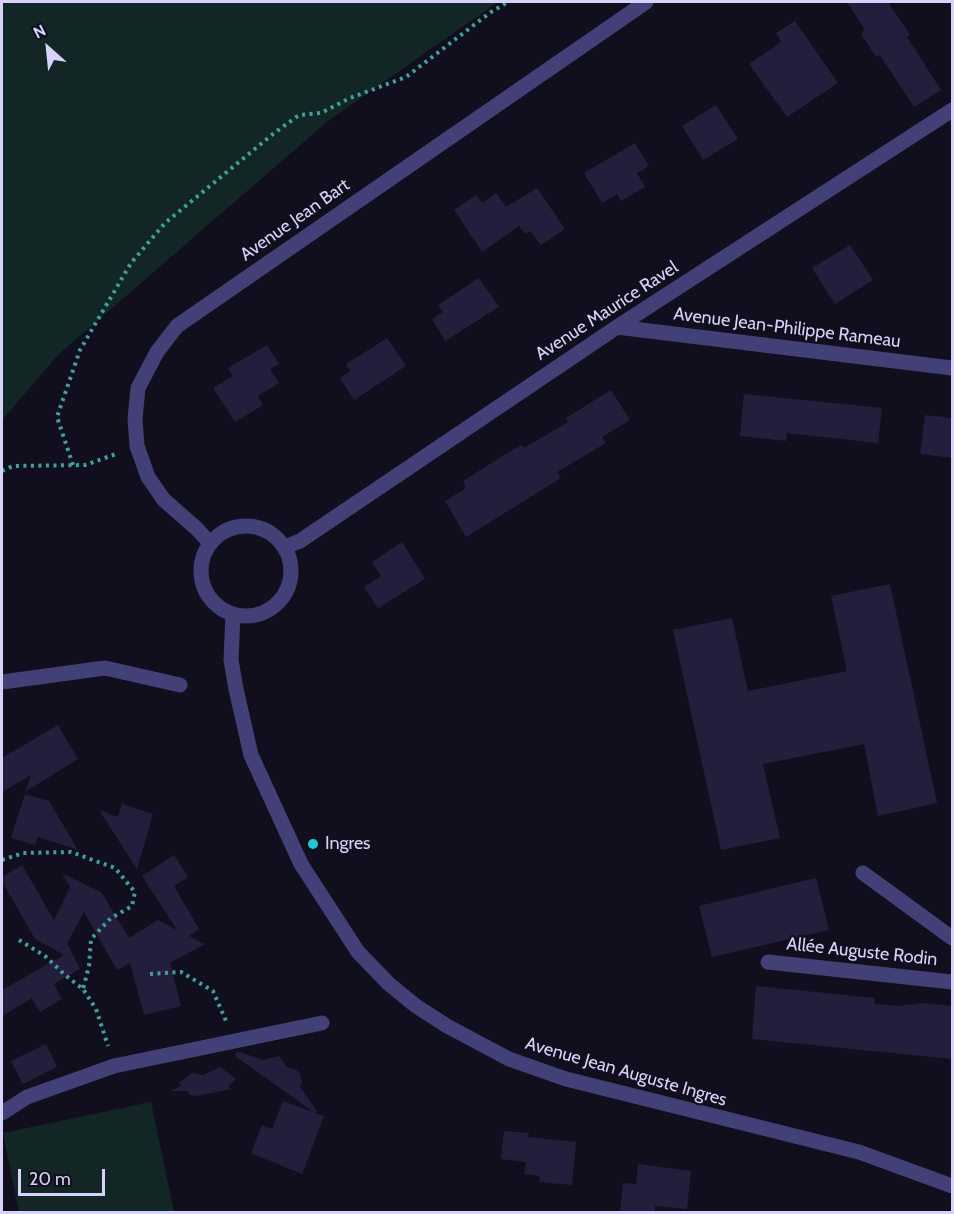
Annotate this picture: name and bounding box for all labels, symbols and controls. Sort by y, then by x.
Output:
north arrow [18,18,78,78]
text: N [30,20,49,43]
street label: Avenue Jean Bart [236,174,354,266]
street label: Avenue Maurice Ravel [532,257,682,365]
street label: Avenue Jean-Philippe Rameau [672,303,902,353]
place label: Ingres [325,833,371,855]
marker: Ingres [306,837,320,851]
street label: Allée Auguste Rodin [786,933,938,971]
street label: Avenue Jean Auguste Ingres [523,1033,729,1111]
scale bar [21,1157,108,1195]
text: 20 m [29,1168,71,1190]

